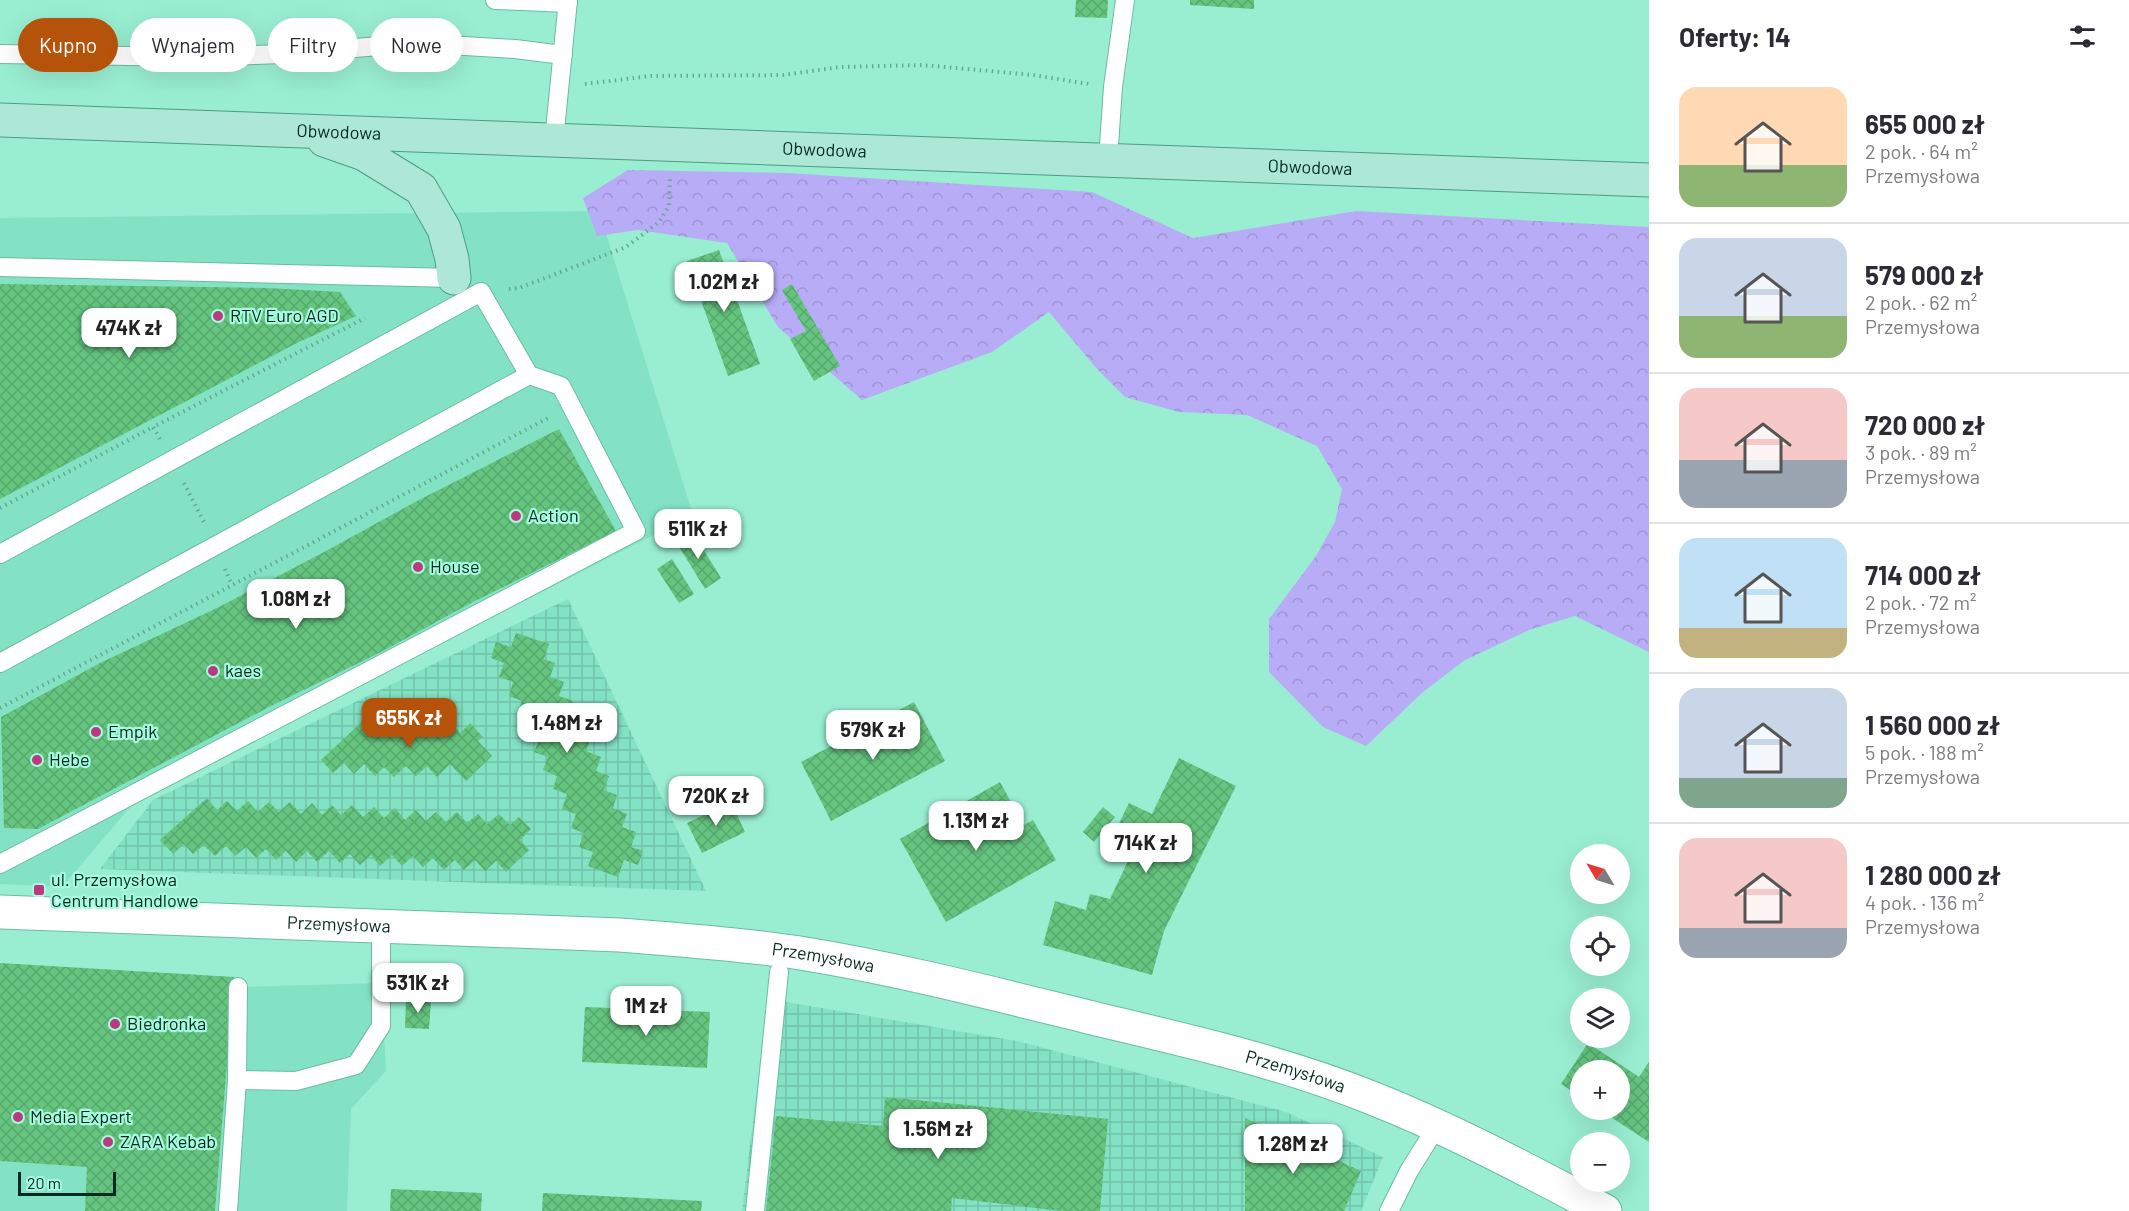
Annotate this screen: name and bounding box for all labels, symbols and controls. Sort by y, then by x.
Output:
chip: Kupno [18,18,118,72]
chip: Wynajem [130,18,256,72]
chip: Filtry [268,18,358,72]
chip: Nowe [370,18,463,72]
icon: filters [2066,20,2099,53]
text: Oferty: 14 [1679,21,1791,52]
text: 655 000 zł [1865,108,1985,139]
icon: home [1727,111,1799,183]
street label: Obwodowa [296,119,382,144]
street label: Obwodowa [782,136,867,162]
text: 2 pok. · 64 m² [1865,139,1978,163]
street label: Obwodowa [1267,154,1353,179]
text: Przemysłowa [1865,163,1980,187]
text: 579 000 zł [1865,259,1984,290]
pin: 1.02M zł [662,262,786,313]
icon: home [1727,262,1799,334]
text: 1.02M zł [689,269,759,293]
text: 2 pok. · 62 m² [1865,290,1977,314]
place label: RTV Euro AGD [230,304,339,326]
pin: 474K zł [74,308,184,359]
marker: RTV Euro AGD [211,309,225,323]
text: Przemysłowa [1865,314,1980,338]
text: 474K zł [95,315,163,339]
text: 720 000 zł [1865,409,1985,440]
icon: home [1727,412,1799,484]
text: 3 pok. · 89 m² [1865,440,1977,464]
text: Przemysłowa [1865,464,1980,488]
place label: Action [528,504,579,526]
marker: Action [509,509,523,523]
pin: 511K zł [643,509,753,560]
text: 511K zł [668,516,728,540]
place label: House [430,555,479,577]
text: 714 000 zł [1865,559,1981,590]
marker: House [411,560,425,574]
icon: home [1727,562,1799,634]
pin: 1.08M zł [234,579,358,630]
text: 1.08M zł [261,586,331,610]
text: 2 pok. · 72 m² [1865,590,1977,614]
text: Przemysłowa [1865,614,1980,638]
place label: kaes [225,659,261,681]
marker: kaes [206,664,220,678]
pin: 655K zł [354,698,464,749]
pin: 1.48M zł [505,703,629,754]
text: 655K zł [376,705,442,729]
text: 1 560 000 zł [1865,709,2000,740]
text: 1.48M zł [531,710,603,734]
pin: 579K zł [818,710,928,761]
icon: home [1727,712,1799,784]
text: 579K zł [840,717,906,741]
place label: Empik [108,720,157,742]
marker: Empik [89,725,103,739]
text: 5 pok. · 188 m² [1865,740,1984,764]
place label: Hebe [49,748,90,770]
marker: Hebe [30,753,44,767]
text: Przemysłowa [1865,764,1980,788]
pin: 720K zł [661,776,771,827]
text: 720K zł [683,783,749,807]
pin: 1.13M zł [914,801,1038,852]
text: 1.13M zł [943,808,1009,832]
pin: 714K zł [1091,823,1201,874]
text: 714K zł [1114,830,1178,854]
north arrow [1570,844,1630,904]
map controls [1570,844,1630,1192]
text: 1 280 000 zł [1865,859,2001,890]
icon: home [1727,862,1799,934]
place label: ul. Przemysłowa Centrum Handlowe [51,868,199,911]
marker: ul. Przemysłowa Centrum Handlowe [32,883,46,897]
text: 4 pok. · 136 m² [1865,890,1984,914]
street label: Przemysłowa [287,911,391,936]
text: Przemysłowa [1865,914,1980,938]
button: locate [1570,916,1630,976]
street label: Przemysłowa [771,937,877,976]
pin: 531K zł [363,963,473,1014]
text: 531K zł [386,970,450,994]
pin: 1M zł [604,986,688,1037]
button: layers [1570,988,1630,1048]
text: 1M zł [624,993,668,1017]
place label: Biedronka [127,1012,206,1034]
marker: Biedronka [108,1017,122,1031]
street label: Przemysłowa [1243,1045,1349,1097]
button: + [1570,1060,1630,1120]
place label: Media Expert [30,1105,132,1127]
pin: 1.56M zł [876,1109,1000,1160]
marker: Media Expert [11,1110,25,1124]
text: 1.56M zł [903,1116,973,1140]
pin: 1.28M zł [1231,1124,1355,1175]
place label: ZARA Kebab [120,1130,216,1152]
text: 1.28M zł [1258,1131,1328,1155]
button: − [1570,1132,1630,1192]
marker: ZARA Kebab [101,1135,115,1149]
scale bar [18,1169,116,1196]
text: 20 m [27,1173,61,1192]

